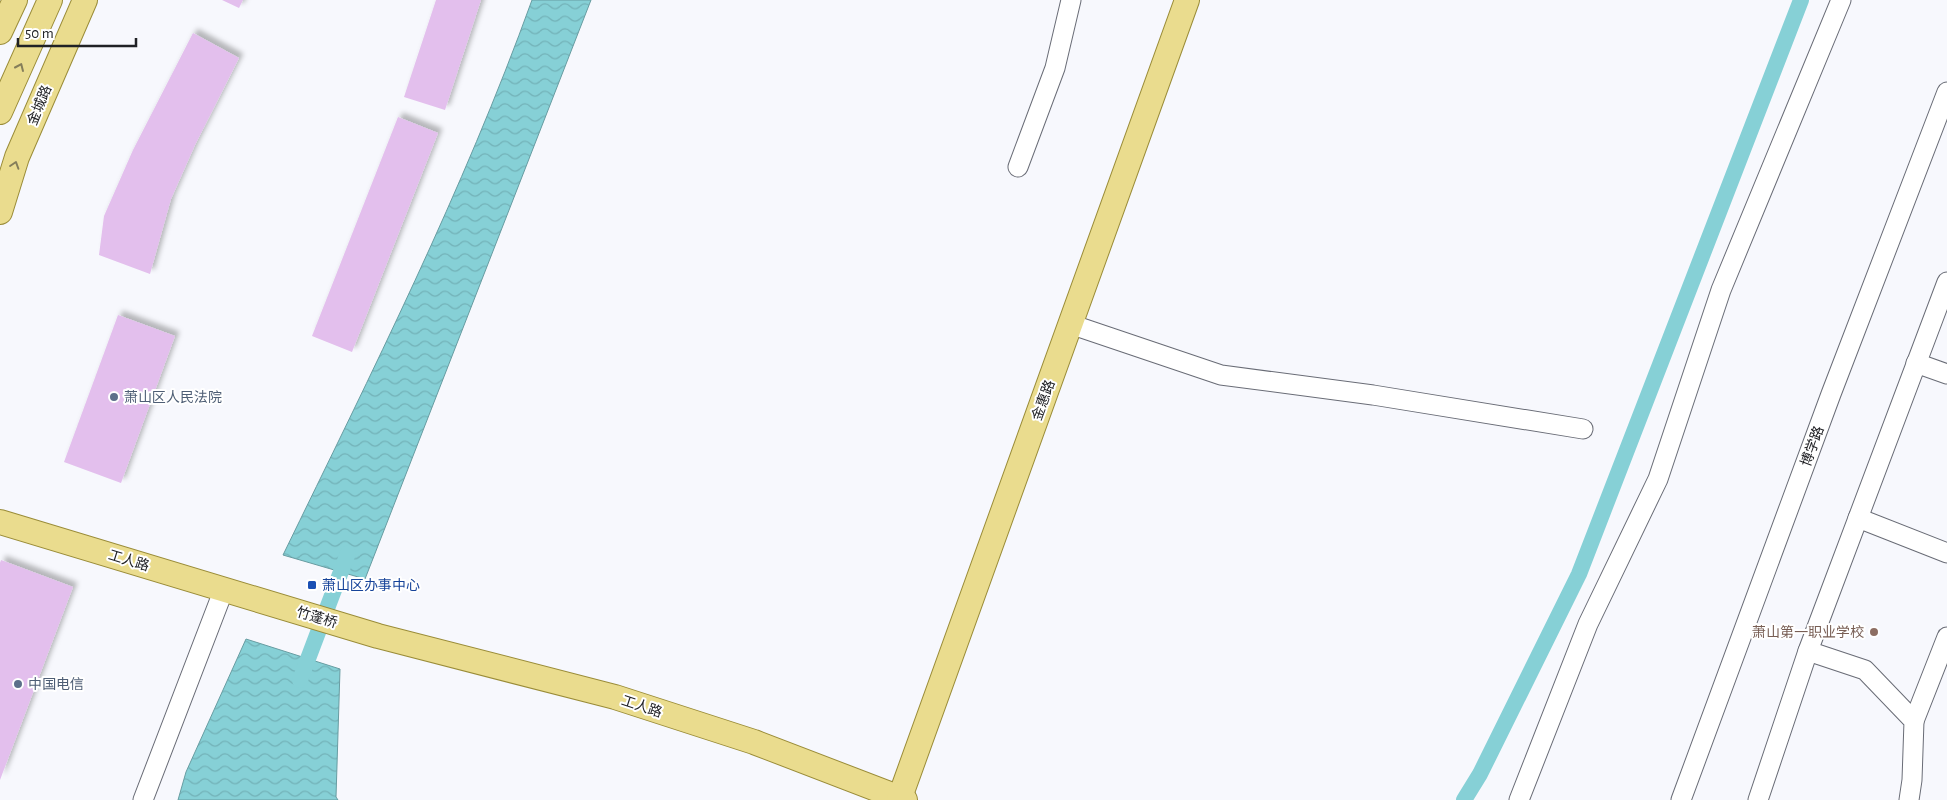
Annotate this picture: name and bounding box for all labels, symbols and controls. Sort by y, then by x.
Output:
scale bar [18,15,135,47]
text: 50 m [25,26,54,41]
one-way arrow [14,63,24,72]
street label: 金城路 [25,83,54,127]
one-way arrow [9,162,19,170]
street label: 金惠路 [1029,378,1058,422]
place label: 萧山区人民法院 [124,390,222,405]
marker: 萧山区人民法院 [108,391,120,403]
street label: 博学路 [1797,424,1827,468]
street label: 工人路 [107,547,151,574]
place label: 萧山区办事中心 [322,578,420,593]
marker: 萧山区办事中心 [306,579,318,591]
street label: 竹蓬桥 [295,604,339,631]
place label: 萧山第一职业学校 [1752,624,1864,640]
marker: 萧山第一职业学校 [1868,626,1880,638]
place label: 中国电信 [28,677,84,692]
marker: 中国电信 [12,678,24,690]
street label: 工人路 [620,693,664,720]

